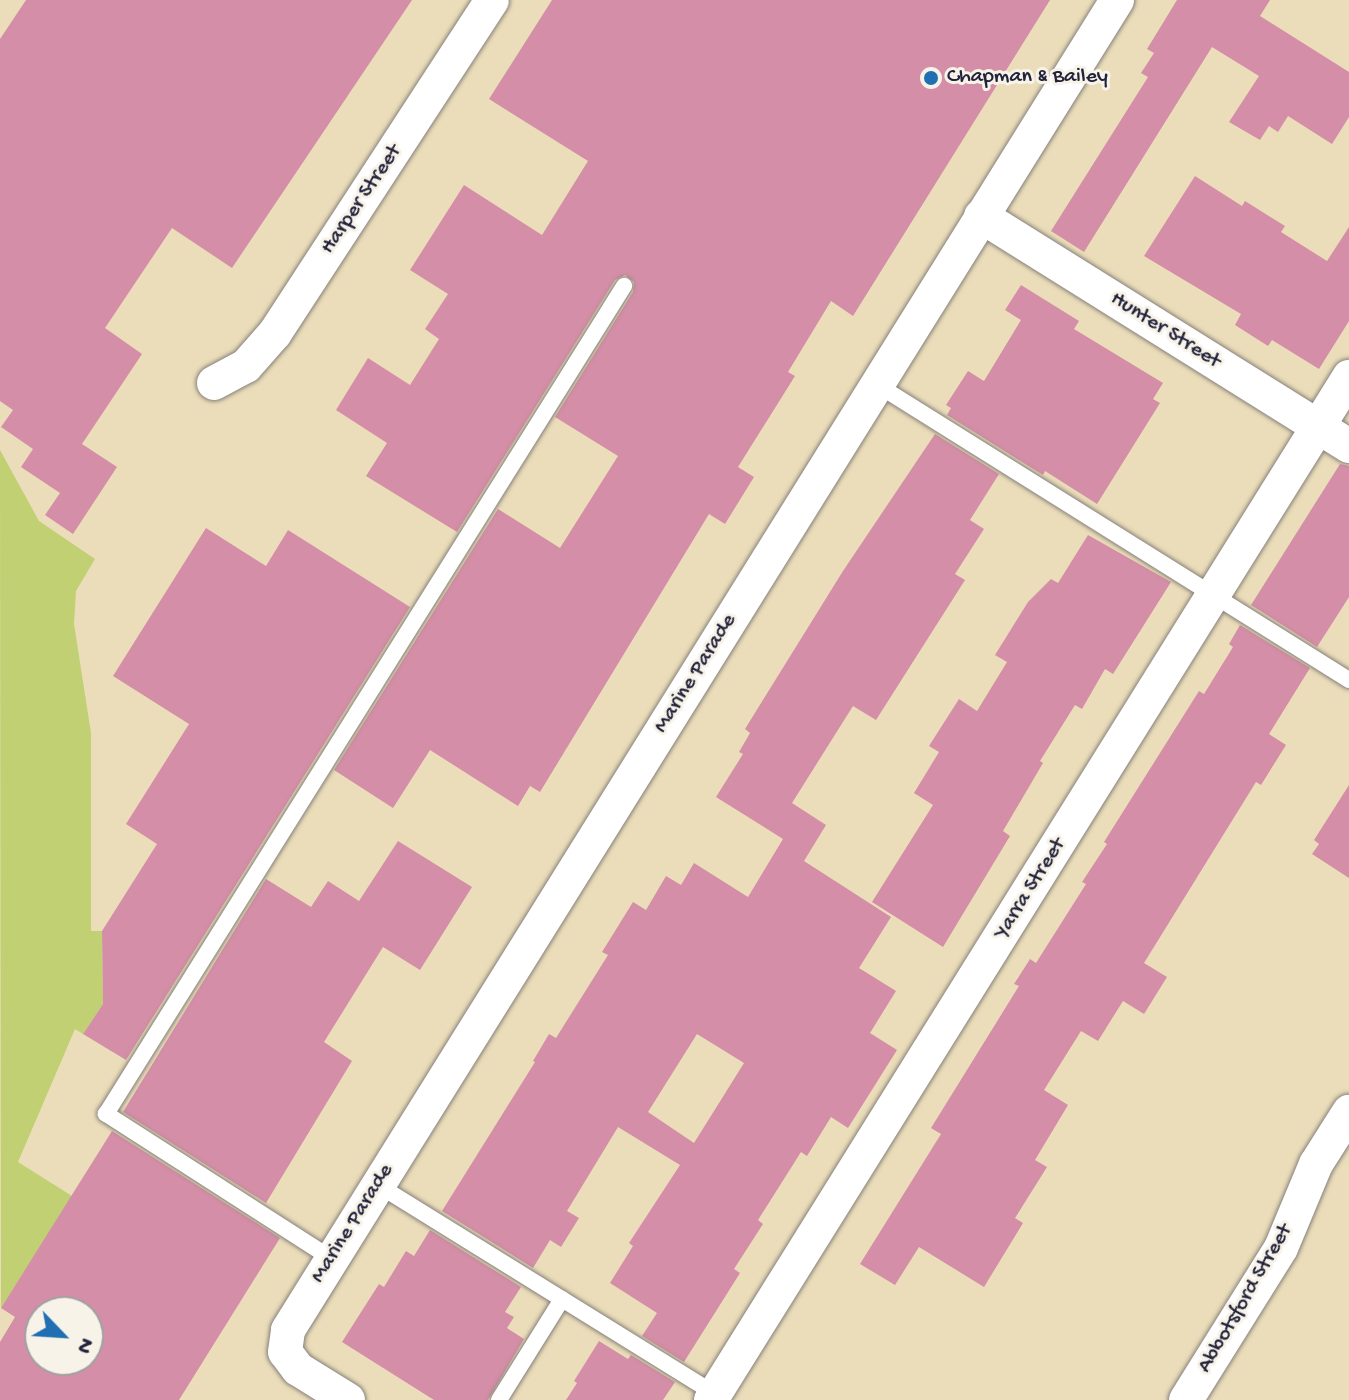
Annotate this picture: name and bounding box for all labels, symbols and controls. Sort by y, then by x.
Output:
place label: Chapman & Bailey [947,65,1108,91]
marker: Chapman & Bailey [922,69,940,87]
street label: Harper Street [316,140,408,260]
street label: Hunter Street [1105,287,1225,375]
street label: Marine Parade [649,609,743,739]
street label: Yarra Street [990,834,1072,944]
street label: Marine Parade [306,1159,400,1289]
street label: Abbotsford Street [1193,1220,1299,1378]
north arrow [24,1296,104,1376]
text: N [69,1333,99,1357]

